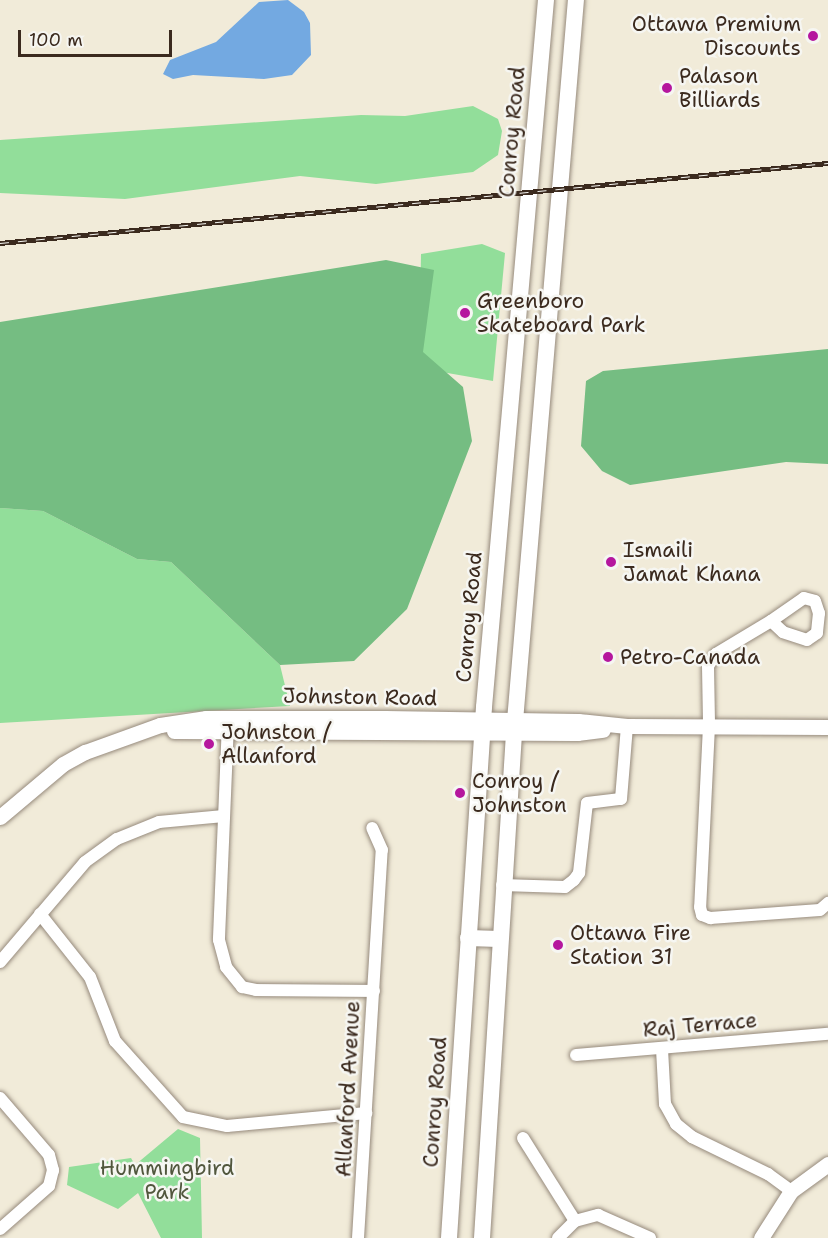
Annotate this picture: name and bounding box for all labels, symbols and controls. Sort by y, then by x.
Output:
place label: Ottawa Premium Discounts [632,11,801,61]
scale bar [21,18,176,56]
text: 100 m [29,28,83,52]
marker: Ottawa Premium Discounts [806,29,820,43]
place label: Palason Billiards [679,63,761,113]
street label: Conroy Road [494,66,530,198]
marker: Palason Billiards [660,81,674,95]
place label: Greenboro Skateboard Park [477,288,645,338]
marker: Greenboro Skateboard Park [458,306,472,320]
place label: Ismaili Jamat Khana [623,537,761,587]
street label: Conroy Road [451,551,487,683]
marker: Ismaili Jamat Khana [604,555,618,569]
place label: Petro-Canada [620,644,760,670]
marker: Petro-Canada [601,650,615,664]
street label: Johnston Road [283,683,437,711]
place label: Johnston / Allanford [221,719,330,769]
marker: Johnston / Allanford [202,737,216,751]
place label: Conroy / Johnston [472,768,567,818]
marker: Conroy / Johnston [453,786,467,800]
place label: Ottawa Fire Station 31 [570,920,691,970]
marker: Ottawa Fire Station 31 [551,938,565,952]
street label: Allanford Avenue [331,1000,365,1178]
street label: Raj Terrace [642,1007,758,1043]
street label: Conroy Road [418,1036,452,1168]
park label: Hummingbird Park [100,1155,234,1205]

